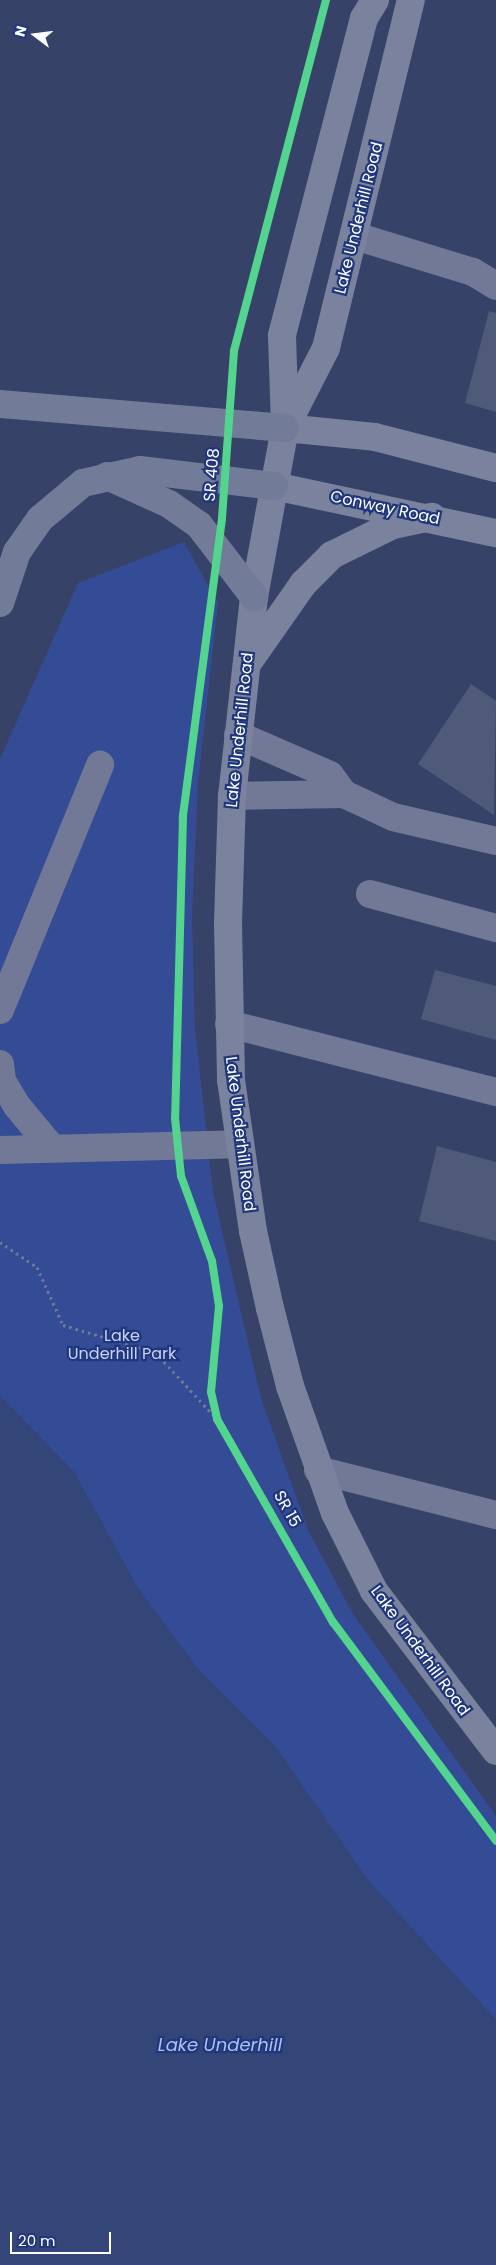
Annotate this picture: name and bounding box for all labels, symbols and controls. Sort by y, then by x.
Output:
north arrow [10,10,60,60]
text: N [9,23,32,39]
street label: Lake Underhill Road [331,140,387,296]
street label: SR 408 [200,447,224,503]
street label: Conway Road [328,487,442,529]
street label: Lake Underhill Road [222,652,258,808]
street label: Lake Underhill Road [221,1055,259,1213]
park label: Lake Underhill Park [68,1326,176,1364]
street label: SR 15 [269,1487,305,1531]
street label: Lake Underhill Road [366,1582,474,1720]
water label: Lake Underhill [158,2034,282,2056]
scale bar [12,2222,114,2254]
text: 20 m [18,2230,56,2251]

